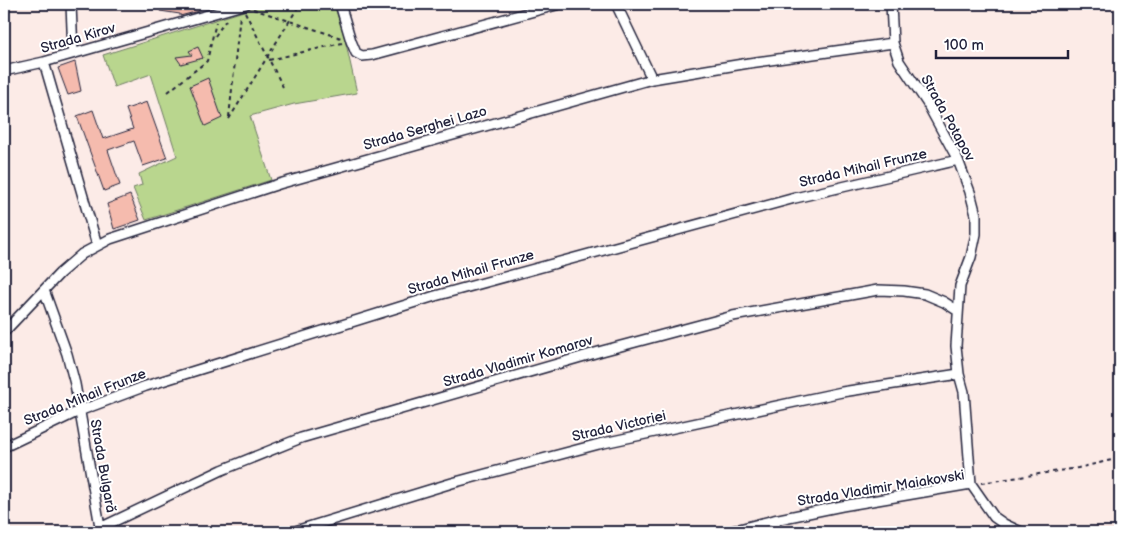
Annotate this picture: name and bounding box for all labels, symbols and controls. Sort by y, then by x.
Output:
street label: Strada Kirov [39,19,118,57]
scale bar [936,28,1069,60]
text: 100 m [944,36,984,55]
street label: Strada Potapov [917,72,979,164]
street label: Strada Serghei Lazo [361,102,489,154]
street label: Strada Mihail Frunze [798,145,928,191]
street label: Strada Mihail Frunze [406,246,536,298]
street label: Strada Vladimir Komarov [441,331,595,391]
street label: Strada Mihail Frunze [21,365,149,429]
street label: Strada Victoriei [570,407,668,445]
street label: Strada Bulgară [86,418,120,514]
street label: Strada Vladimir Maiakovski [796,466,966,510]

